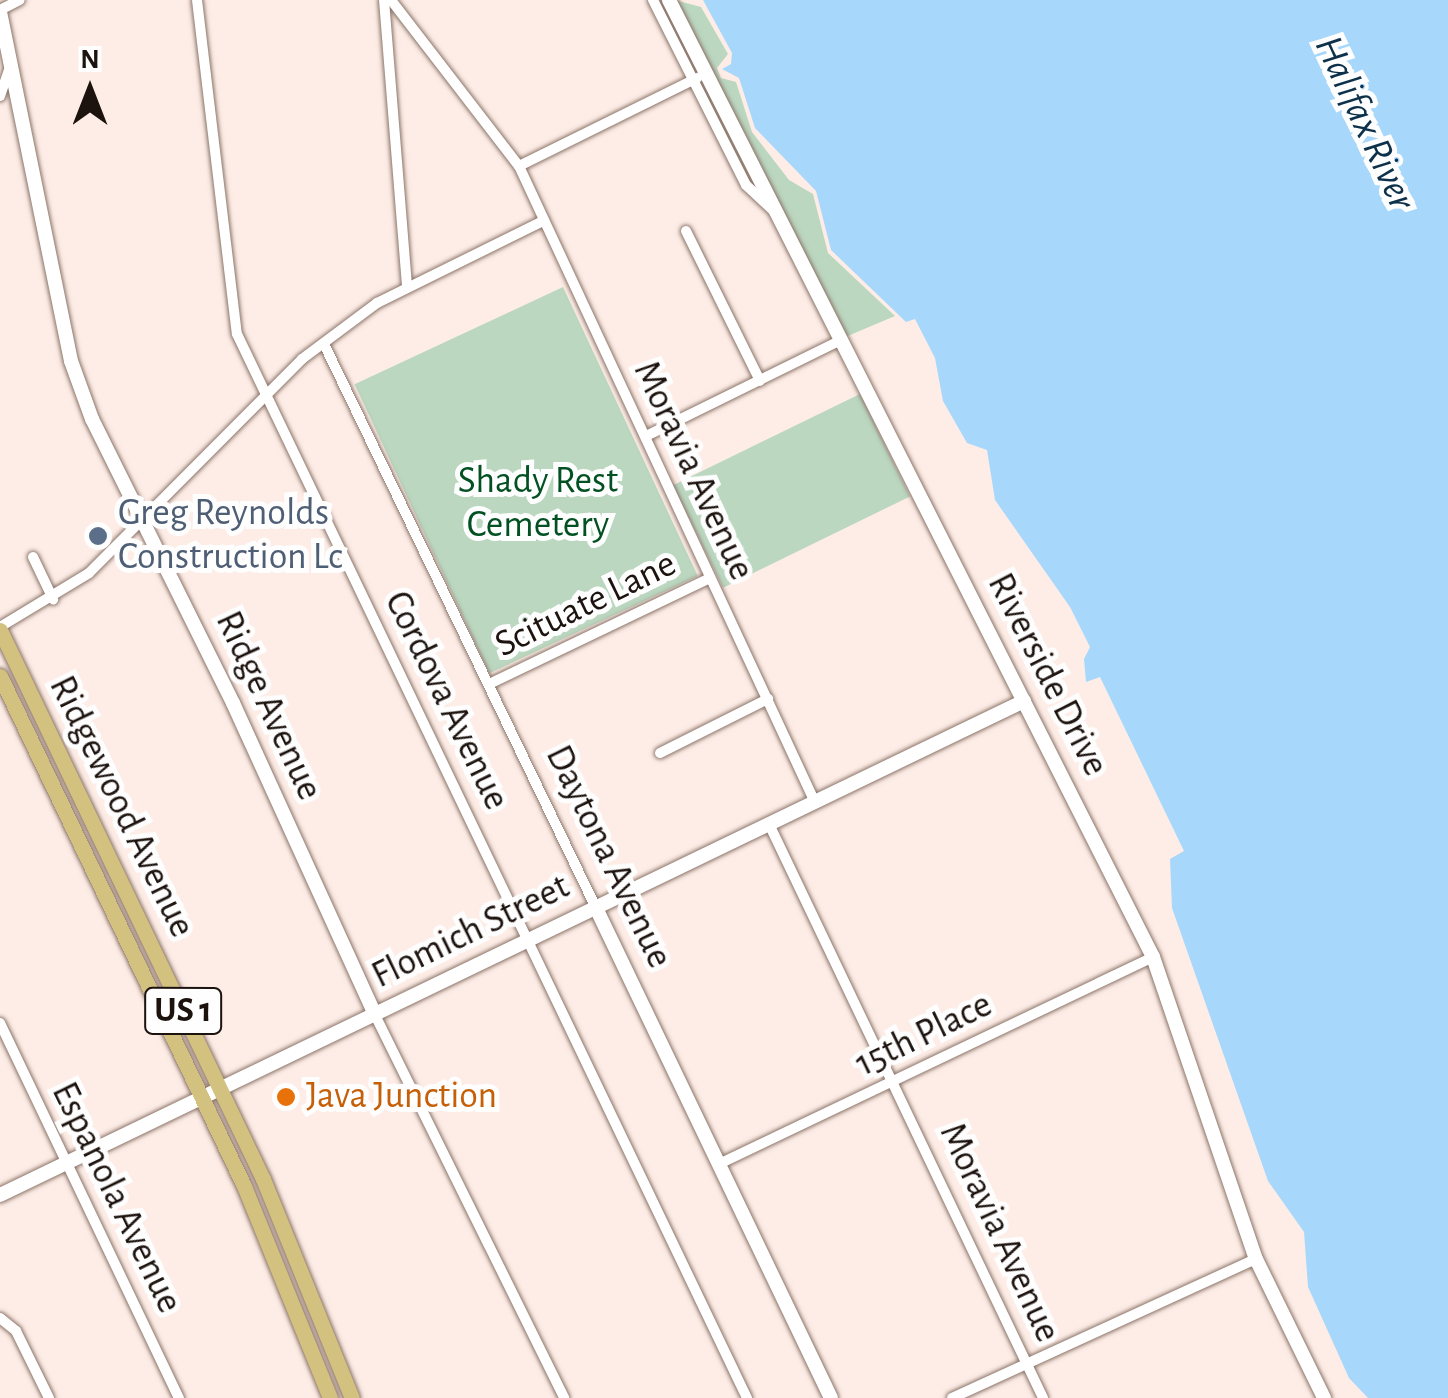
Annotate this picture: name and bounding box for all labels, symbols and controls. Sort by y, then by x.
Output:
water label: Halifax River [1304,28,1426,218]
north arrow [40,40,140,140]
text: N [80,46,100,74]
street label: Moravia Avenue [622,354,764,588]
park label: Shady Rest Cemetery [458,459,618,548]
place label: Greg Reynolds Construction Lc [118,491,343,580]
marker: Greg Reynolds Construction Lc [87,525,109,547]
street label: Scituate Lane [488,542,684,668]
street label: Riverside Drive [976,566,1118,784]
street label: Cordova Avenue [373,584,519,818]
street label: Ridge Avenue [204,604,332,808]
street label: Ridgewood Avenue [38,669,204,945]
street label: Daytona Avenue [534,738,682,976]
street label: Flomich Street [365,865,577,999]
road number: US 1 [143,981,223,1041]
street label: 15th Place [848,983,1000,1087]
place label: Java Junction [306,1074,497,1120]
street label: Espanola Avenue [40,1075,192,1321]
marker: Java Junction [275,1086,297,1108]
street label: Moravia Avenue [928,1116,1070,1350]

